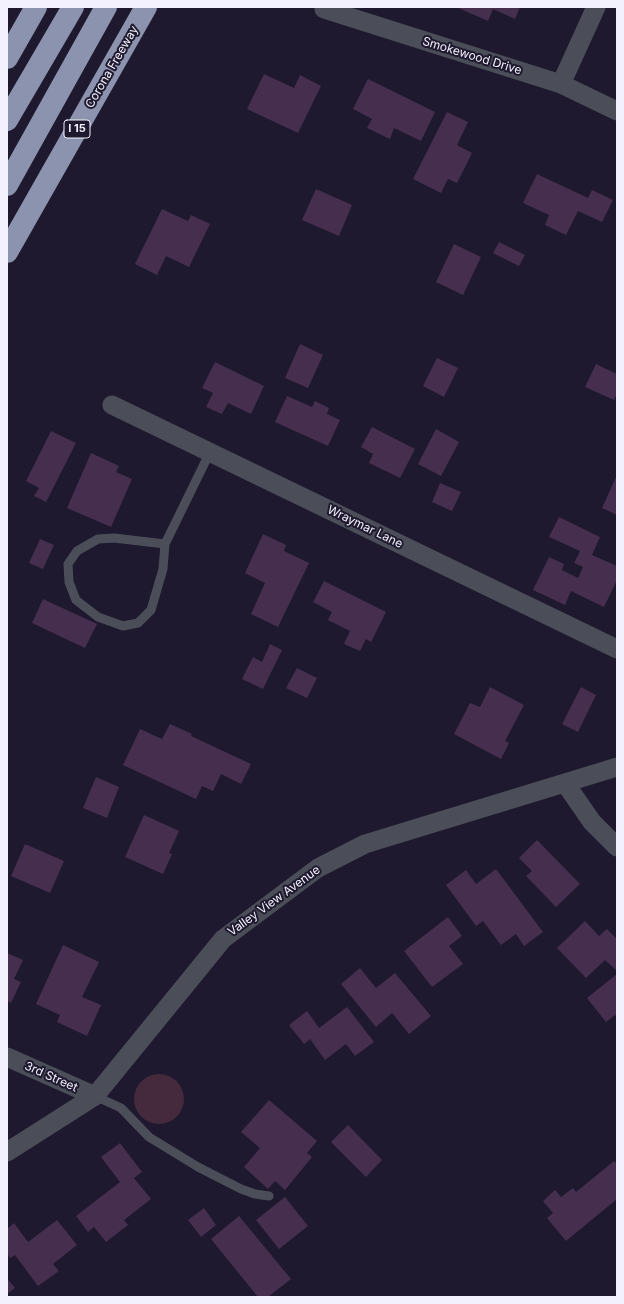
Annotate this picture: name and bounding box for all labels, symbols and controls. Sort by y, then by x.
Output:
street label: Corona Freeway [83,23,141,111]
street label: Smokewood Drive [421,34,523,78]
road number: I 15 [64,120,90,138]
street label: Wraymar Lane [325,503,405,551]
street label: Valley View Avenue [225,863,323,939]
street label: 3rd Street [22,1059,80,1095]

